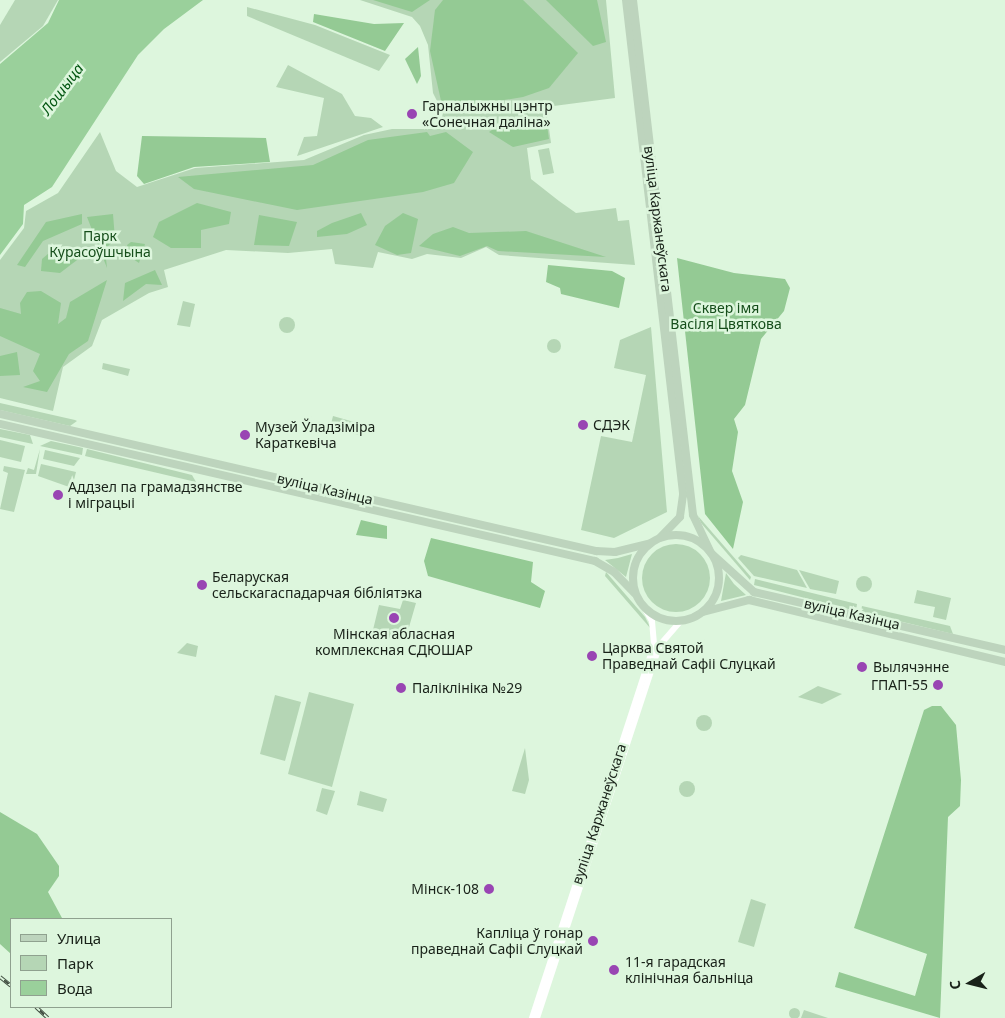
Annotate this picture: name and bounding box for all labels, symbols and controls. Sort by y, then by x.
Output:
water label: Лошыца [37,60,87,118]
place label: Гарналыжны цэнтр «Сонечная даліна» [422,98,553,130]
marker: Гарналыжны цэнтр «Сонечная даліна» [406,108,418,120]
street label: вуліца Каржанеўскага [641,145,675,293]
park label: Парк Курасоўшчына [49,228,151,260]
park label: Сквер імя Васіля Цвяткова [670,300,782,332]
place label: СДЭК [593,417,630,433]
place label: Музей Ўладзіміра Караткевіча [255,419,375,452]
marker: СДЭК [577,419,589,431]
marker: Музей Ўладзіміра Караткевіча [239,429,251,441]
street label: вуліца Казінца [275,470,375,508]
place label: Аддзел па грамадзянстве і міграцыі [68,479,243,512]
marker: Аддзел па грамадзянстве і міграцыі [52,489,64,501]
place label: Беларуская сельскагаспадарчая бібліятэка [212,569,422,602]
marker: Беларуская сельскагаспадарчая бібліятэка [196,579,208,591]
street label: вуліца Казінца [802,595,902,633]
marker: Мінская абласная комплексная СДЮШАР [388,612,400,624]
place label: Мінская абласная комплексная СДЮШАР [315,626,473,658]
place label: Царква Святой Праведнай Сафіі Слуцкай [602,640,776,672]
marker: Царква Святой Праведнай Сафіі Слуцкай [586,650,598,662]
place label: Вылячэнне [873,659,949,675]
marker: Вылячэнне [855,660,869,674]
place label: ГПАП-55 [871,677,928,693]
marker: ГПАП-55 [932,679,944,691]
place label: Паліклініка №29 [412,680,522,696]
marker: Паліклініка №29 [394,681,408,695]
street label: вуліца Каржанеўскага [568,741,630,887]
place label: Мінск-108 [411,881,479,897]
marker: Мінск-108 [483,883,495,895]
legend [10,918,172,1008]
place label: Капліца ў гонар праведнай Сафіі Слуцкай [411,925,583,958]
text: Улица [57,928,101,948]
marker: Капліца ў гонар праведнай Сафіі Слуцкай [587,935,599,947]
text: Парк [57,953,93,973]
place label: 11-я гарадская клінічная бальніца [625,954,753,986]
north arrow [945,958,995,1008]
marker: 11-я гарадская клінічная бальніца [607,963,621,977]
text: Вода [57,978,93,998]
text: С [945,979,965,991]

